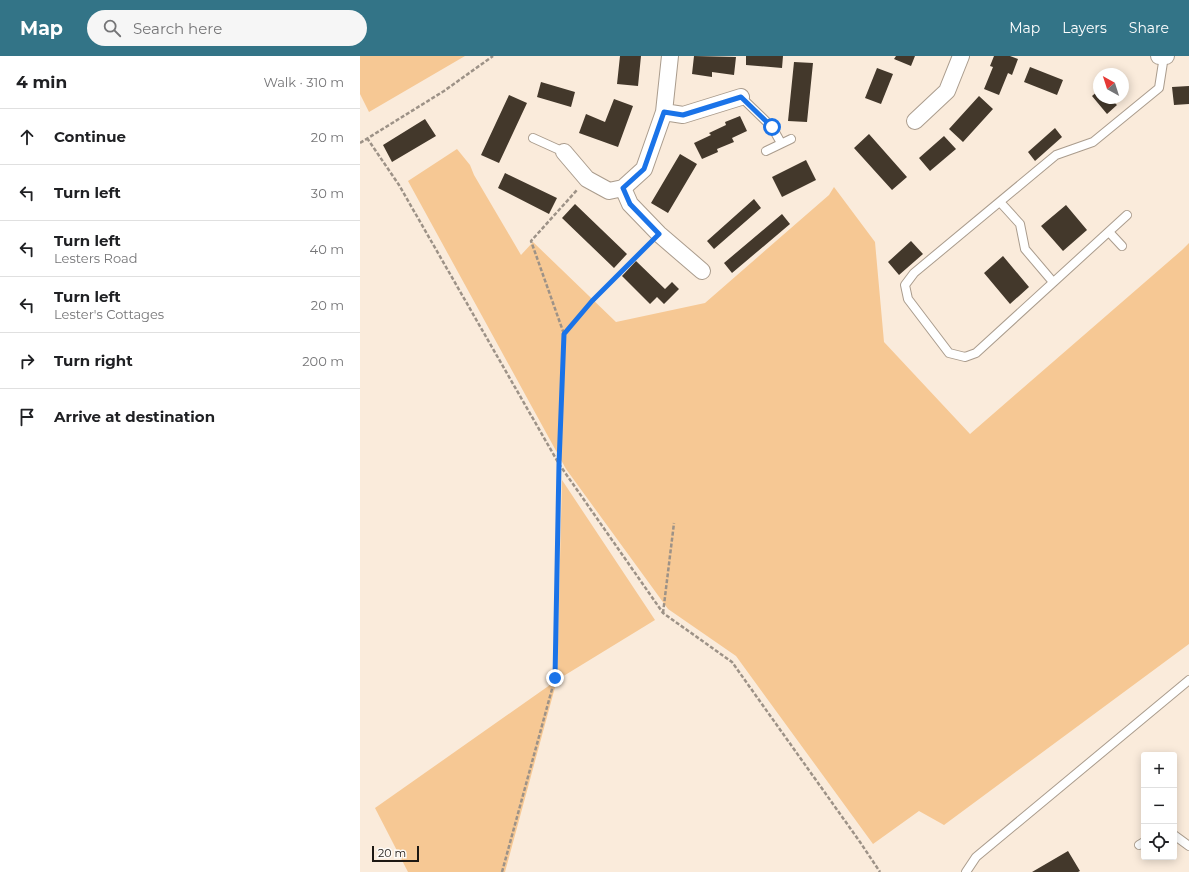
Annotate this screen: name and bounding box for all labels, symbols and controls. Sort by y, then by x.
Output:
search box [87,10,367,46]
text: Map [20,17,63,40]
icon: search [101,17,123,39]
text: Search here [133,19,222,38]
text: Map [1009,19,1040,37]
text: Layers [1062,19,1107,37]
text: Share [1129,19,1169,37]
north arrow [1093,68,1129,104]
text: 4 min [16,72,67,92]
text: Walk · 310 m [263,74,344,90]
route start [763,118,781,136]
icon: ahead [16,126,38,148]
text: Continue [54,127,126,146]
text: 20 m [311,129,344,145]
icon: left [16,182,38,204]
text: Turn left [54,183,121,202]
text: 30 m [311,185,344,201]
text: Turn left [54,231,121,250]
icon: left [16,238,38,260]
text: 40 m [310,241,344,257]
text: Lesters Road [54,250,138,266]
text: Turn left [54,287,121,306]
icon: left [16,294,38,316]
text: 20 m [311,297,344,313]
text: Lester's Cottages [54,306,164,322]
icon: right [16,350,38,372]
text: Turn right [54,351,133,370]
text: 200 m [302,353,344,369]
icon: arrive [16,406,38,428]
text: Arrive at destination [54,407,215,426]
route end [546,669,564,687]
map controls [1141,752,1177,860]
button: + [1141,752,1177,788]
button: − [1141,788,1177,824]
button: locate [1141,824,1177,860]
scale bar [372,844,419,863]
text: 20 m [378,846,406,860]

